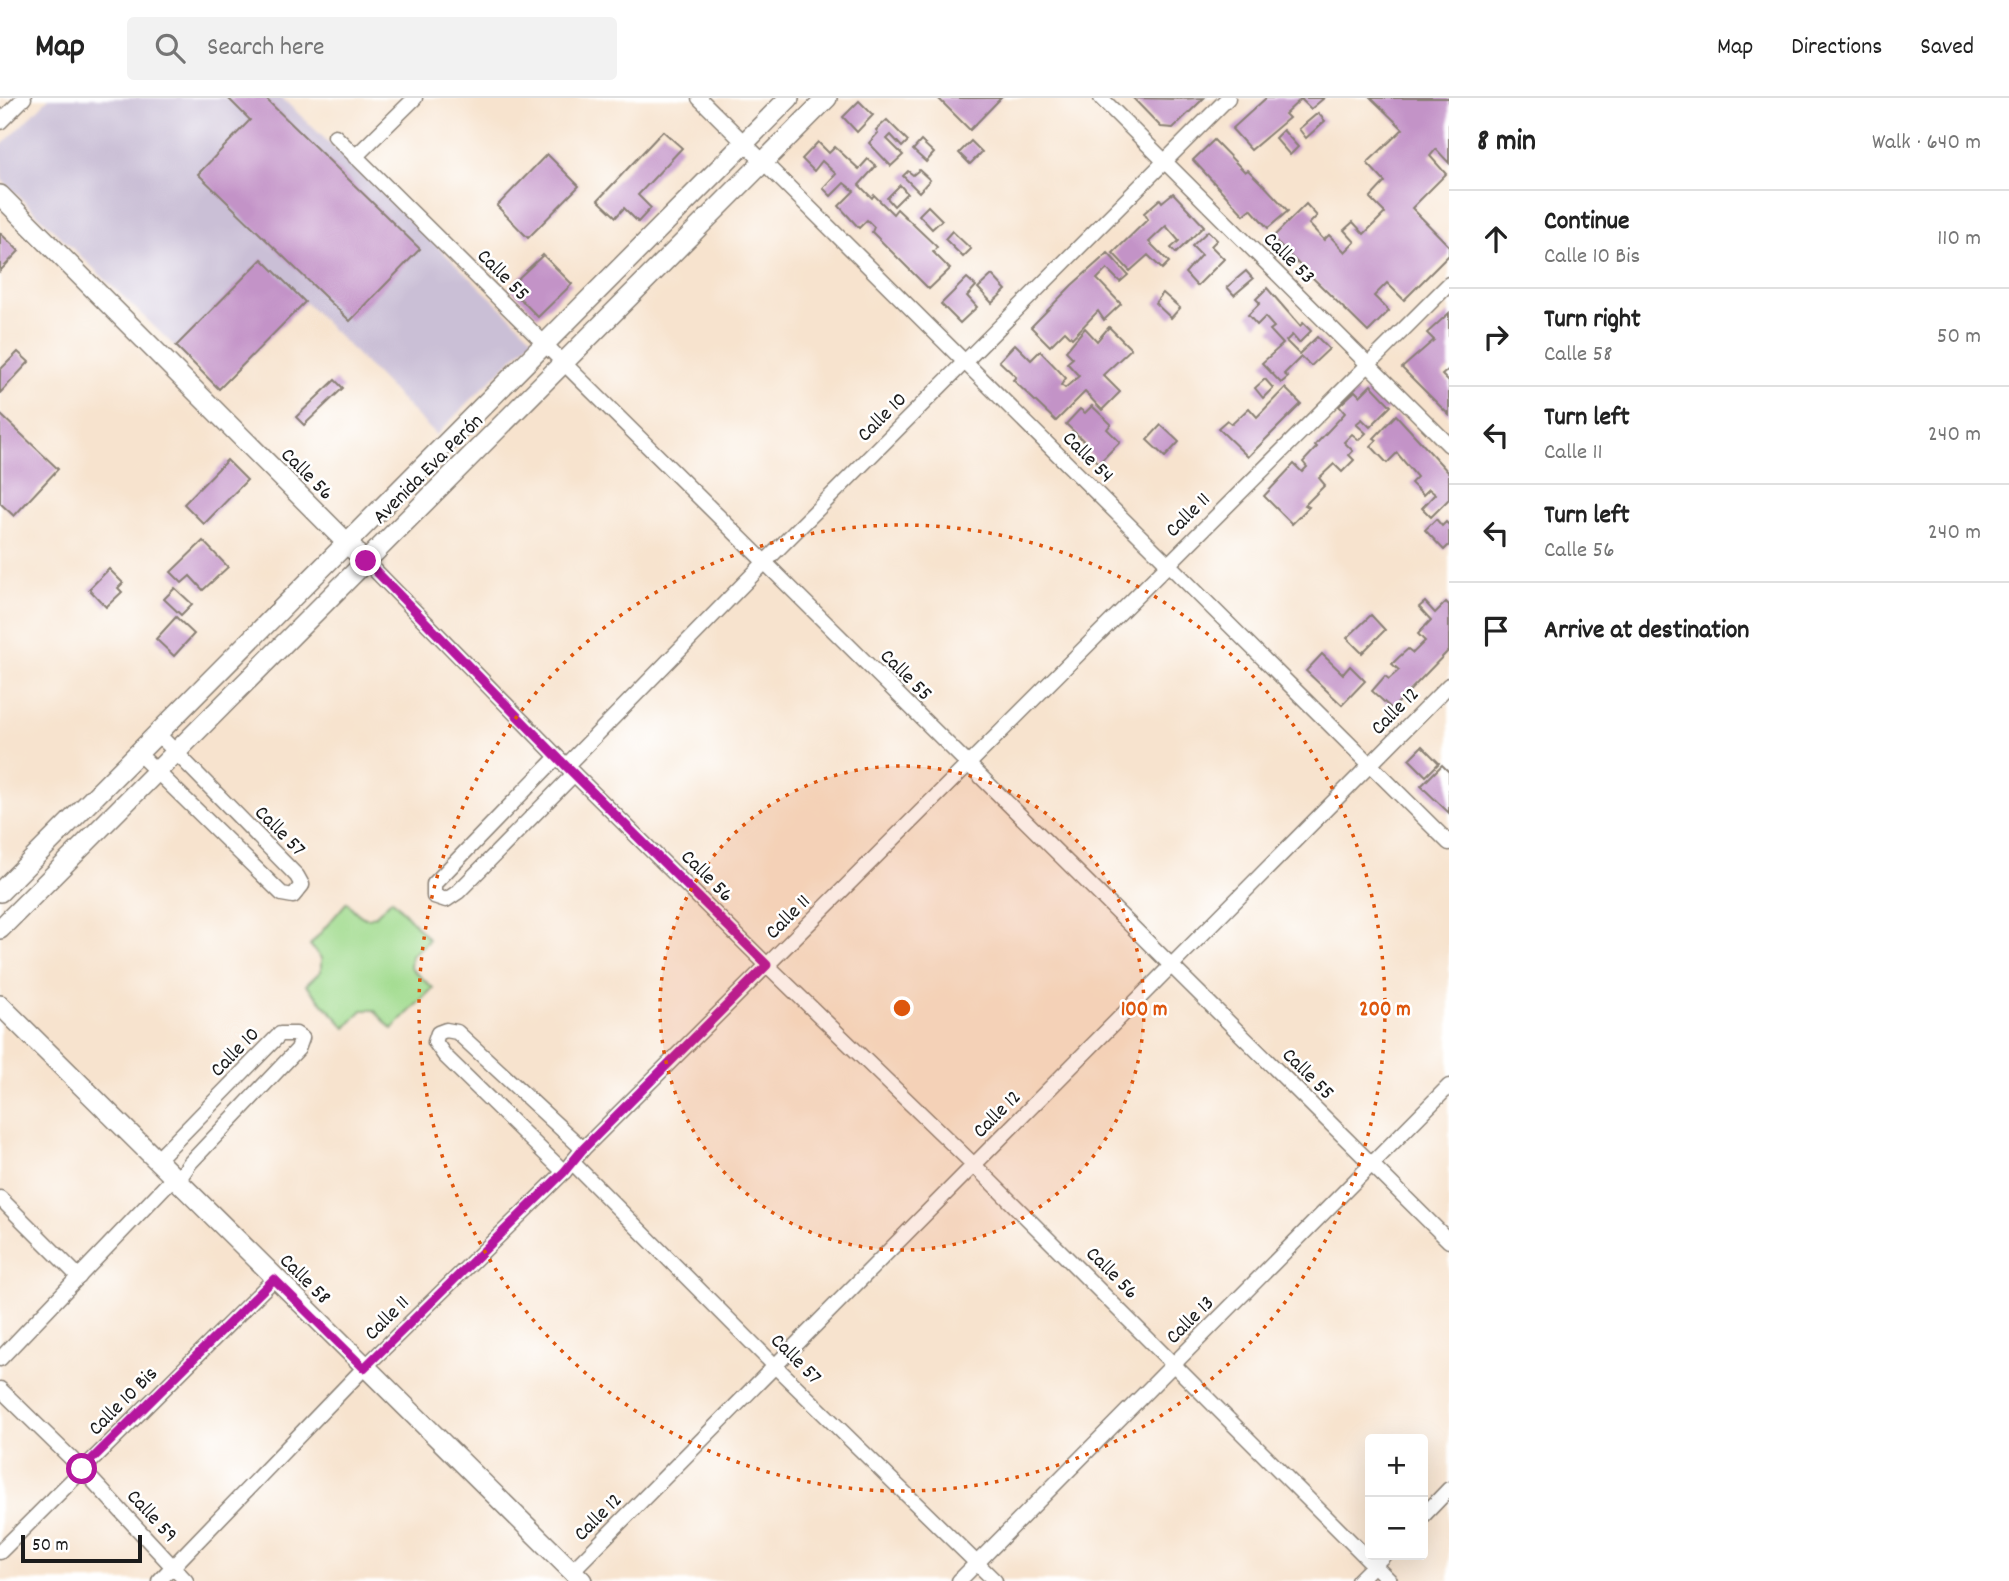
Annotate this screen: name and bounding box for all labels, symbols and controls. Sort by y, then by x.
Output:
search box [127,17,617,80]
text: Map [35,25,85,72]
icon: search [151,29,189,67]
text: Search here [207,30,325,67]
text: Map [1717,31,1753,65]
text: Directions [1791,31,1882,65]
text: Saved [1920,31,1974,65]
text: 8 min [1477,122,1536,165]
text: Walk · 640 m [1872,127,1981,160]
text: Continue [1544,204,1629,241]
icon: ahead [1477,220,1515,258]
text: 110 m [1937,223,1981,256]
street label: Calle 53 [1255,226,1321,292]
text: Calle 10 Bis [1544,241,1640,274]
street label: Calle 55 [469,243,535,309]
text: Turn right [1544,302,1641,339]
icon: right [1477,318,1515,356]
text: 50 m [1937,321,1981,354]
text: Calle 58 [1544,339,1612,372]
street label: Calle 10 [851,386,915,450]
text: Turn left [1544,400,1630,437]
street label: Avenida Eva Perón [367,408,491,532]
icon: left [1477,416,1515,454]
text: 240 m [1928,419,1981,452]
street label: Calle 54 [1054,425,1120,491]
text: Calle 11 [1544,437,1603,470]
street label: Calle 56 [273,442,339,508]
street label: Calle 11 [1160,487,1219,546]
text: Turn left [1544,498,1630,535]
icon: left [1477,514,1515,552]
text: 240 m [1928,517,1981,550]
text: Calle 56 [1544,535,1614,568]
route end [350,545,381,576]
icon: arrive [1477,612,1515,650]
text: Arrive at destination [1544,613,1749,650]
street label: Calle 55 [872,643,938,709]
street label: Calle 12 [1365,681,1427,743]
street label: Calle 57 [246,800,311,865]
street label: Calle 56 [673,844,739,910]
street label: Calle 11 [760,889,819,948]
centre of rings [890,996,914,1020]
text: 100 m [1121,996,1167,1026]
text: 200 m [1359,996,1411,1026]
street label: Calle 10 [204,1021,268,1085]
street label: Calle 55 [1274,1042,1340,1108]
street label: Calle 12 [967,1084,1029,1146]
street label: Calle 56 [1078,1241,1144,1307]
street label: Calle 58 [271,1247,337,1313]
street label: Calle 11 [359,1290,418,1349]
street label: Calle 13 [1160,1290,1222,1352]
street label: Calle 57 [762,1328,827,1393]
street label: Calle 10 Bis [82,1360,166,1444]
map controls [1365,1434,1428,1560]
button: + [1365,1434,1428,1497]
route start [66,1453,97,1484]
street label: Calle 59 [118,1484,183,1551]
street label: Calle 12 [568,1487,630,1549]
button: − [1365,1497,1428,1560]
scale bar [21,1532,142,1564]
text: 50 m [32,1533,69,1560]

